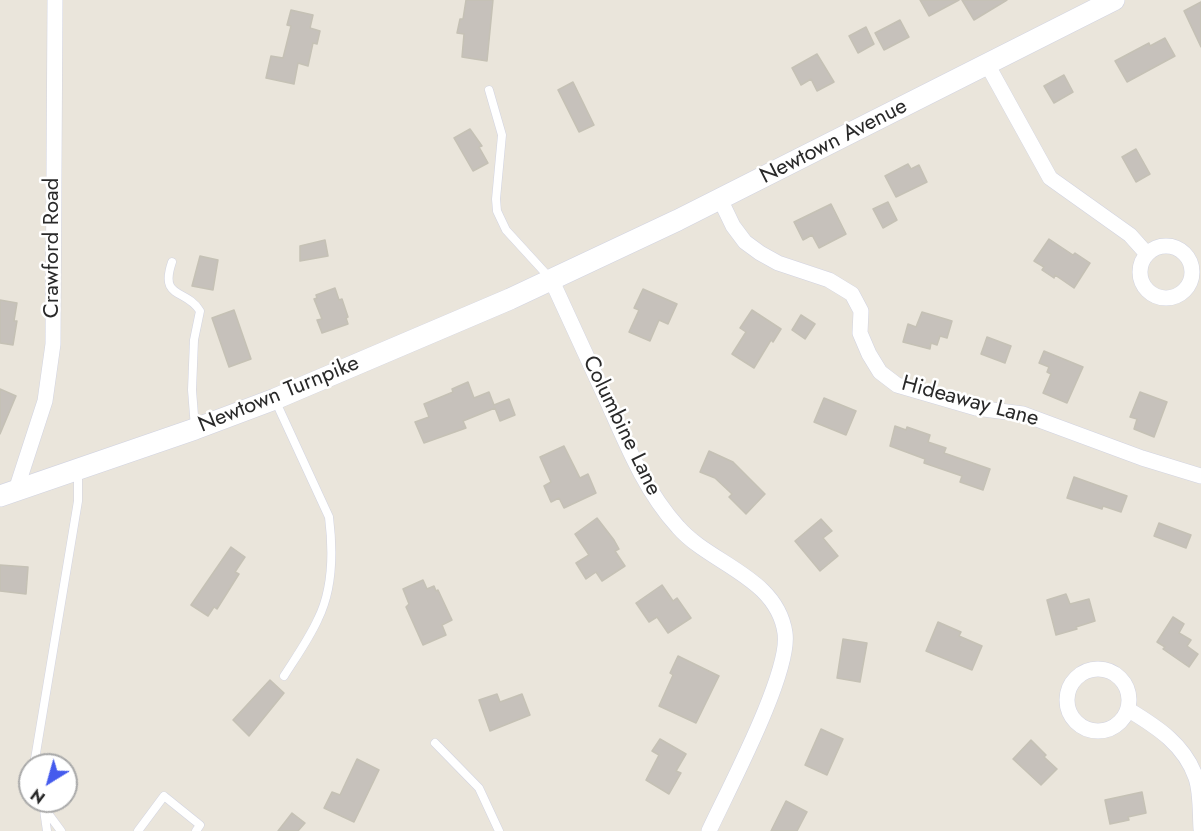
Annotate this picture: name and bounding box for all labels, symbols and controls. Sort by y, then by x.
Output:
street label: Newtown Avenue [756,94,912,190]
street label: Crawford Road [40,178,66,318]
street label: Newtown Turnpike [195,351,363,439]
street label: Columbine Lane [576,352,666,500]
street label: Hideaway Lane [899,371,1041,433]
north arrow [18,753,78,813]
text: N [26,783,50,809]

